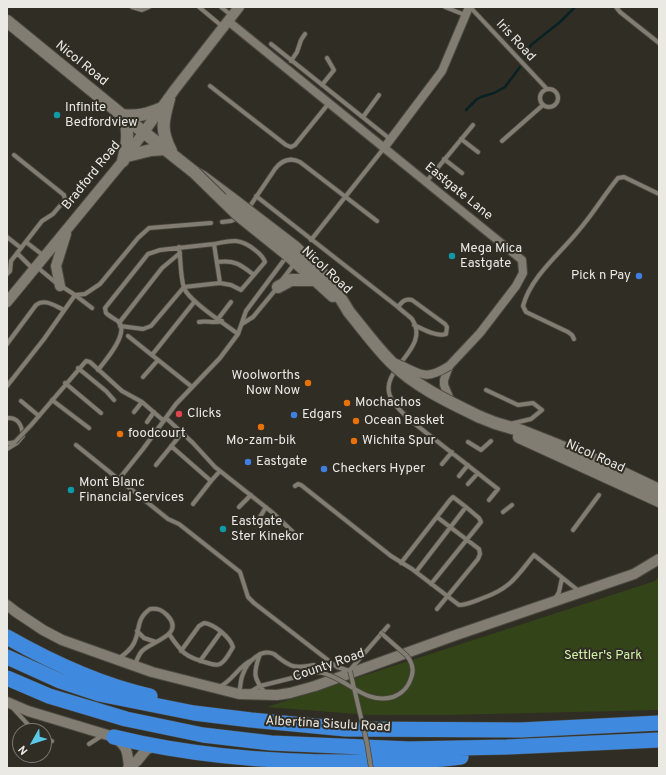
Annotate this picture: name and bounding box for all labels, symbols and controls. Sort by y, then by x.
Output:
street label: Iris Road [492,17,538,65]
street label: Nicol Road [52,38,110,90]
place label: Infinite Bedfordview [65,100,138,131]
marker: Infinite Bedfordview [52,110,62,120]
street label: Bradford Road [59,138,125,214]
street label: Eastgate Lane [421,160,495,224]
place label: Mega Mica Eastgate [460,241,522,272]
street label: Nicol Road [298,244,354,298]
marker: Mega Mica Eastgate [447,251,457,261]
place label: Pick n Pay [571,268,631,284]
marker: Pick n Pay [634,271,644,281]
place label: Woolworths Now Now [232,368,300,399]
marker: Woolworths Now Now [303,378,313,388]
place label: Mochachos [355,395,421,411]
marker: Mochachos [342,398,352,408]
place label: Clicks [187,406,221,422]
place label: Edgars [302,407,342,423]
marker: Clicks [174,409,184,419]
marker: Edgars [289,410,299,420]
place label: Ocean Basket [364,413,444,429]
marker: Ocean Basket [351,416,361,426]
marker: Mo-zam-bik [256,422,266,432]
place label: foodcourt [128,426,186,442]
marker: foodcourt [115,429,125,439]
place label: Mo-zam-bik [226,433,296,449]
place label: Wichita Spur [362,433,436,449]
marker: Wichita Spur [349,436,359,446]
street label: Nicol Road [563,437,627,477]
place label: Eastgate [256,454,307,470]
marker: Eastgate [243,457,253,467]
place label: Checkers Hyper [332,461,425,477]
marker: Checkers Hyper [319,464,329,474]
place label: Mont Blanc Financial Services [79,475,184,506]
marker: Mont Blanc Financial Services [66,485,76,495]
place label: Eastgate Ster Kinekor [231,514,304,545]
marker: Eastgate Ster Kinekor [218,524,228,534]
street label: County Road [291,646,367,686]
park label: Settler's Park [564,648,642,664]
street label: Albertina Sisulu Road [265,714,391,736]
north arrow [12,723,52,763]
text: N [16,742,31,757]

